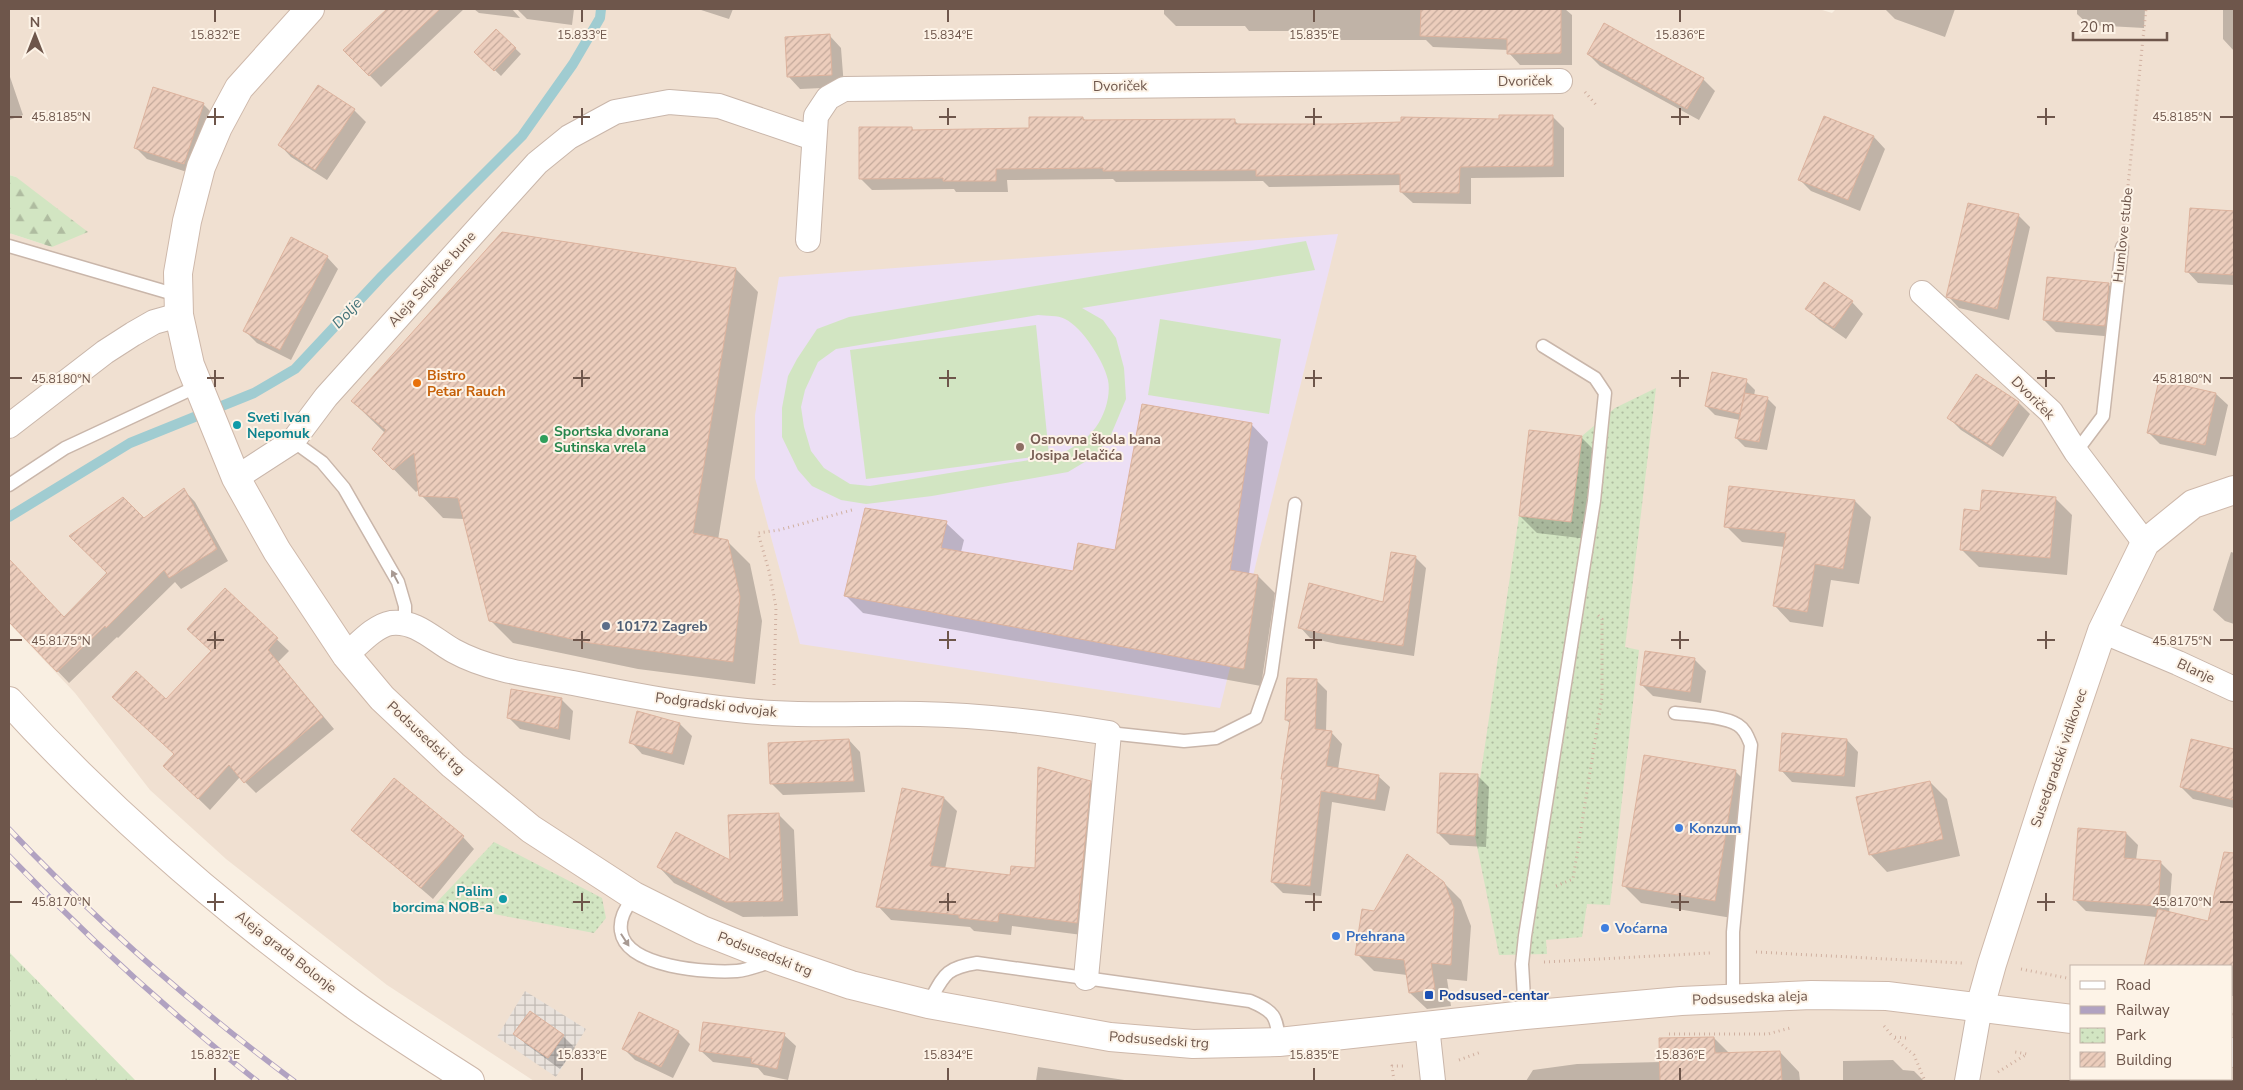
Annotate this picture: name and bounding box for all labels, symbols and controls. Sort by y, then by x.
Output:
north arrow [10,10,60,60]
scale bar [2073,10,2167,42]
text: N [30,13,40,32]
text: 20 m [2080,17,2115,37]
text: 15.832°E [190,27,240,43]
text: 15.833°E [557,27,607,43]
text: 15.834°E [923,27,973,43]
text: 15.835°E [1289,27,1339,43]
text: 15.836°E [1655,27,1705,43]
street label: Dvoriček [1498,71,1553,91]
street label: Dvoriček [1093,76,1148,96]
text: 45.8185°N [31,109,91,125]
text: 45.8185°N [2152,109,2212,125]
street label: Humlove stube [2109,187,2137,283]
street label: Aleja Seljačke bune [384,227,480,331]
water label: Dolje [328,293,366,333]
place label: Bistro Petar Rauch [427,366,506,401]
text: 45.8180°N [31,371,91,387]
text: 45.8180°N [2152,371,2212,387]
street label: Dvoriček [2007,372,2060,425]
marker: Bistro Petar Rauch [411,377,423,389]
place label: Sveti Ivan Nepomuk [247,408,310,443]
marker: Sveti Ivan Nepomuk [231,419,243,431]
place label: Sportska dvorana Sutinska vrela [554,422,669,457]
place label: Osnovna škola bana Josipa Jelačića [1029,430,1161,465]
marker: Sportska dvorana Sutinska vrela [538,433,550,445]
marker: Osnovna škola bana Josipa Jelačića [1014,441,1026,453]
one-way arrow [391,569,399,584]
place label: 10172 Zagreb [616,617,708,636]
marker: 10172 Zagreb [600,620,612,632]
text: 45.8175°N [31,633,91,649]
text: 45.8175°N [2152,633,2212,649]
street label: Blanje [2174,654,2218,688]
street label: Susedgradski vidikovec [2026,686,2092,830]
street label: Podgradski odvojak [654,688,779,722]
street label: Podsusedski trg [383,697,469,779]
place label: Konzum [1689,819,1741,838]
marker: Konzum [1673,822,1685,834]
place label: Palim borcima NOB-a [392,882,493,917]
marker: Palim borcima NOB-a [497,893,509,905]
text: 45.8170°N [31,894,91,910]
text: 45.8170°N [2152,894,2212,910]
street label: Aleja grada Bolonje [231,906,341,998]
place label: Voćarna [1614,919,1668,938]
marker: Voćarna [1599,922,1611,934]
street label: Podsusedski trg [715,927,815,981]
place label: Prehrana [1346,927,1405,946]
marker: Prehrana [1330,930,1342,942]
one-way arrow [621,933,630,946]
legend [2070,965,2233,1080]
text: Road [2116,975,2151,995]
place label: Podsused-centar [1439,986,1550,1005]
street label: Podsusedska aleja [1692,986,1808,1010]
marker: Podsused-centar [1423,989,1435,1001]
text: Railway [2116,1000,2170,1020]
text: Park [2116,1025,2146,1045]
street label: Podsusedski trg [1108,1027,1210,1053]
text: 15.832°E [190,1047,240,1063]
text: 15.833°E [557,1047,607,1063]
text: 15.834°E [923,1047,973,1063]
text: 15.835°E [1289,1047,1339,1063]
text: 15.836°E [1655,1047,1705,1063]
text: Building [2116,1050,2172,1070]

